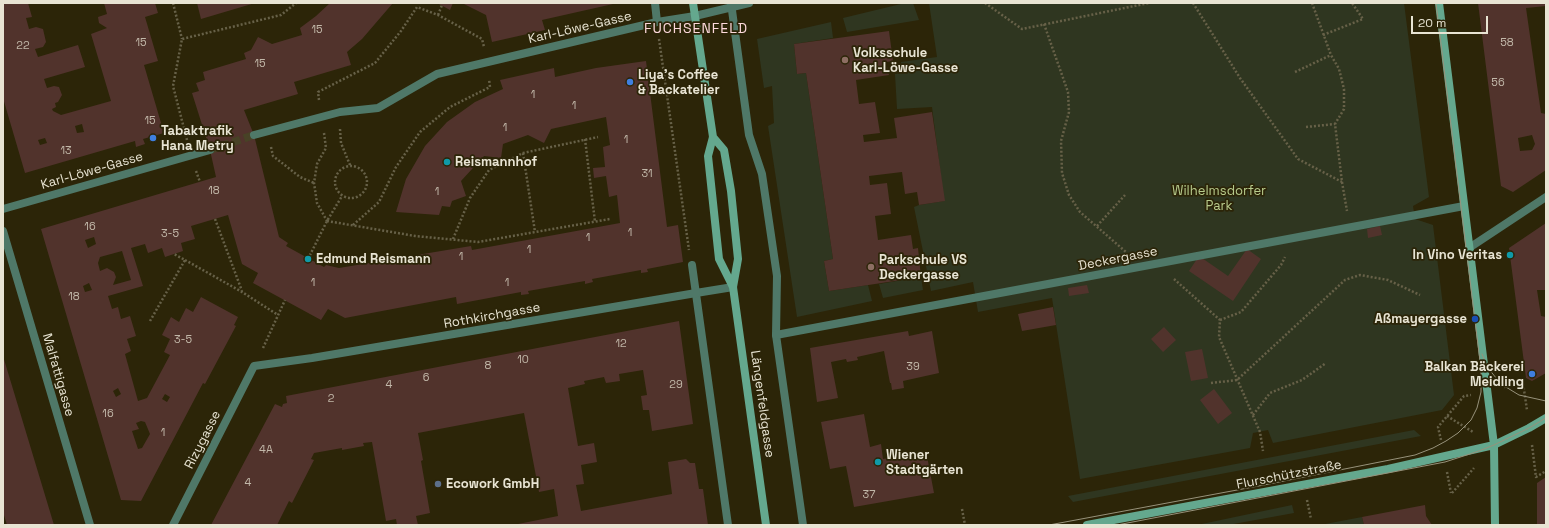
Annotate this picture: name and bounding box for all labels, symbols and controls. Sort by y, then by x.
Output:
scale bar [1413,8,1490,34]
street label: Karl-Löwe-Gasse [527,9,633,47]
text: 20 m [1418,15,1446,31]
district label: FUCHSENFELD [644,21,748,37]
house number: 15 [311,23,323,37]
house number: 15 [135,36,147,50]
house number: 58 [1500,36,1514,50]
house number: 22 [16,39,30,53]
place label: Volksschule Karl-Löwe-Gasse [853,45,958,76]
marker: Volksschule Karl-Löwe-Gasse [840,55,850,65]
house number: 15 [254,57,266,71]
place label: Liya's Coffee & Backatelier [638,67,720,98]
house number: 56 [1491,76,1505,90]
marker: Liya's Coffee & Backatelier [625,77,635,87]
house number: 1 [531,88,535,102]
house number: 1 [572,99,576,113]
house number: 15 [144,114,156,128]
house number: 1 [503,121,507,135]
place label: Tabaktrafik Hana Metry [161,123,234,154]
marker: Tabaktrafik Hana Metry [148,133,158,143]
house number: 1 [624,133,628,147]
house number: 13 [60,144,72,158]
street label: Karl-Löwe-Gasse [39,149,145,193]
place label: Reismannhof [455,154,537,170]
marker: Reismannhof [442,157,452,167]
house number: 31 [641,167,653,181]
park label: Wilhelmsdorfer Park [1172,183,1266,214]
house number: 18 [208,184,220,198]
house number: 1 [435,185,439,199]
house number: 16 [84,220,96,234]
house number: 1 [628,226,632,240]
house number: 3-5 [161,227,179,241]
house number: 1 [586,231,590,245]
house number: 1 [527,243,531,257]
street label: Deckergasse [1077,244,1159,274]
place label: In Vino Veritas [1413,247,1502,263]
house number: 1 [459,250,463,264]
marker: In Vino Veritas [1505,250,1515,260]
place label: Edmund Reismann [316,251,431,267]
place label: Parkschule VS Deckergasse [879,252,967,283]
marker: Edmund Reismann [303,254,313,264]
marker: Parkschule VS Deckergasse [866,262,876,272]
house number: 1 [311,276,315,290]
house number: 1 [505,276,509,290]
house number: 18 [68,290,80,304]
street label: Rothkirchgasse [443,300,541,332]
place label: Aßmayergasse [1375,311,1467,327]
marker: Aßmayergasse [1470,314,1480,324]
street label: Malfattigasse [39,332,77,418]
house number: 3-5 [174,333,192,347]
house number: 12 [615,337,627,351]
street label: Längenfeldgasse [747,349,777,459]
house number: 10 [517,353,529,367]
house number: 8 [485,359,491,373]
place label: Balkan Bäckerei Meidling [1424,359,1524,390]
house number: 39 [906,360,920,374]
marker: Balkan Bäckerei Meidling [1527,369,1537,379]
house number: 6 [423,371,429,385]
house number: 4 [386,378,392,392]
house number: 29 [669,378,683,392]
house number: 2 [328,392,334,406]
house number: 16 [102,407,114,421]
street label: Rizygasse [182,408,224,472]
house number: 1 [161,426,165,440]
house number: 4A [259,443,273,457]
place label: Wiener Stadtgärten [886,447,963,478]
marker: Wiener Stadtgärten [873,457,883,467]
street label: Flurschützstraße [1235,457,1343,493]
house number: 4 [245,476,251,490]
place label: Ecowork GmbH [446,476,539,492]
marker: Ecowork GmbH [433,479,443,489]
house number: 37 [863,488,875,502]

